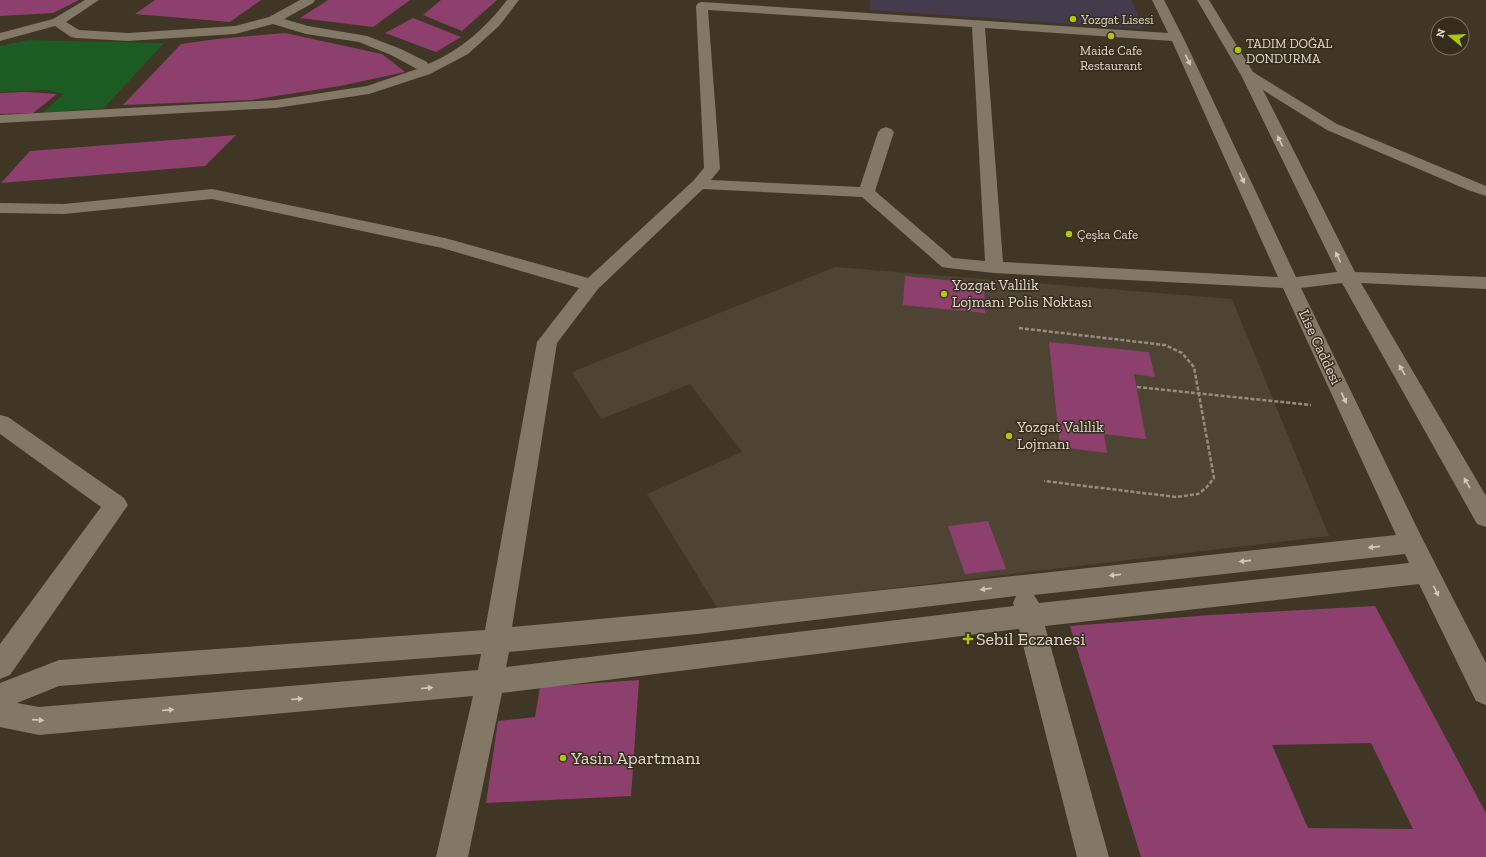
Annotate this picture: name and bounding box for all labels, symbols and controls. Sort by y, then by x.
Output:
place label: Yozgat Lisesi [1080,12,1154,27]
marker: Yozgat Lisesi [1068,14,1078,24]
north arrow [1430,16,1470,56]
text: N [1433,26,1449,39]
marker: Maide Cafe Restaurant [1106,31,1116,41]
place label: TADIM DOĞAL DONDURMA [1246,36,1332,66]
place label: Maide Cafe Restaurant [1080,43,1142,73]
marker: TADIM DOĞAL DONDURMA [1233,45,1243,55]
one-way arrow [1185,54,1191,66]
one-way arrow [1277,135,1283,146]
one-way arrow [1239,173,1245,184]
place label: Çeşka Cafe [1077,227,1138,242]
marker: Çeşka Cafe [1064,229,1074,239]
one-way arrow [1335,251,1341,263]
place label: Yozgat Valilik Lojmanı Polis Noktası [951,276,1092,311]
marker: Yozgat Valilik Lojmanı Polis Noktası [939,289,949,299]
street label: Lise Caddesi [1295,307,1345,387]
one-way arrow [1398,364,1405,376]
one-way arrow [1341,392,1347,403]
place label: Yozgat Valilik Lojmanı [1016,418,1104,453]
marker: Yozgat Valilik Lojmanı [1004,431,1014,441]
one-way arrow [1463,477,1470,489]
one-way arrow [1368,544,1380,550]
one-way arrow [1239,558,1251,564]
one-way arrow [1109,571,1121,578]
one-way arrow [1433,585,1439,596]
one-way arrow [980,586,992,592]
place label: Sebil Eczanesi [976,628,1085,650]
marker: Sebil Eczanesi [963,634,973,644]
one-way arrow [421,684,433,691]
one-way arrow [291,695,303,702]
one-way arrow [162,706,174,713]
one-way arrow [32,716,44,723]
place label: Yasin Apartmanı [570,747,700,769]
marker: Yasin Apartmanı [558,753,568,763]

